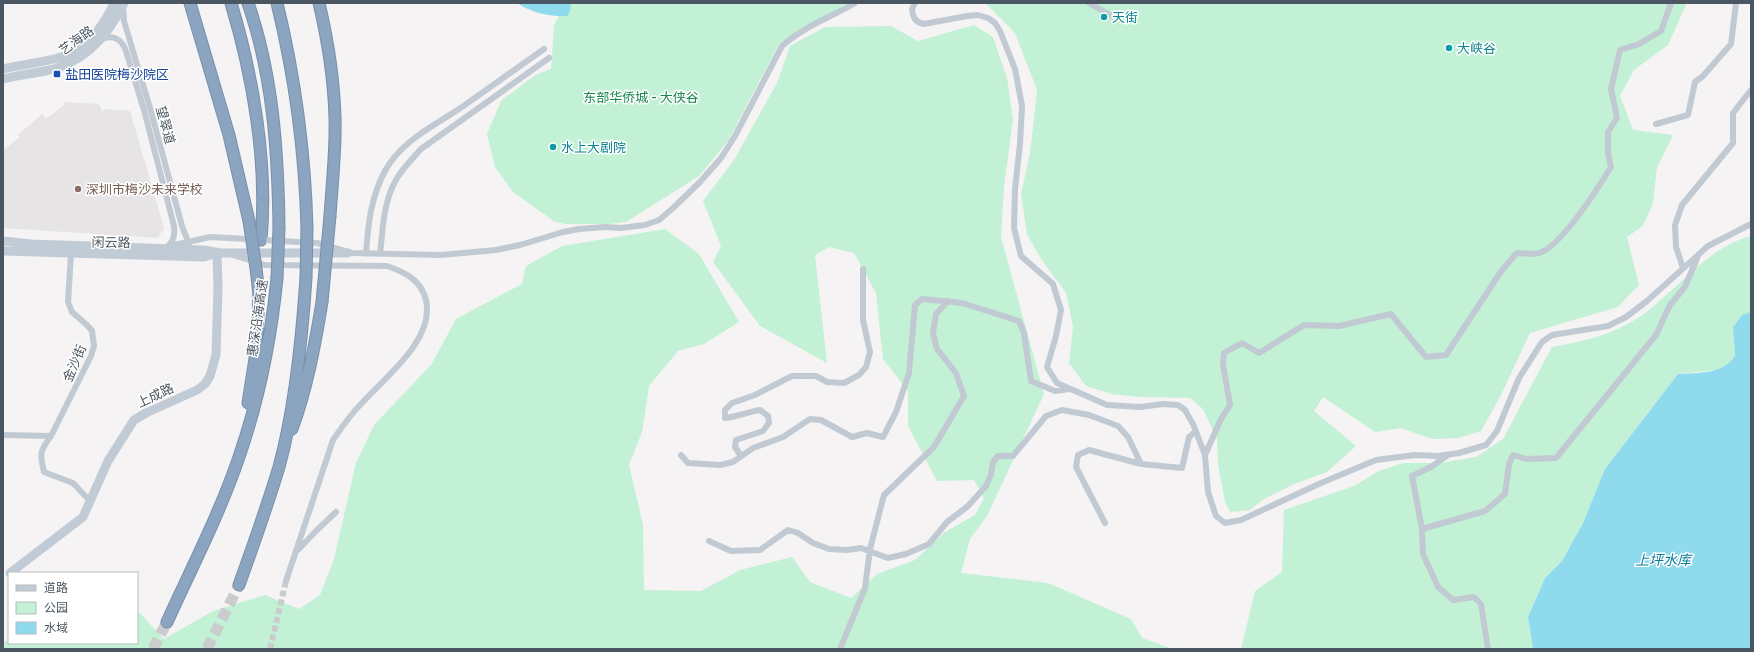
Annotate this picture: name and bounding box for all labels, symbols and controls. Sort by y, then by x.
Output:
place label: 天街 [1112,9,1138,25]
marker: 天街 [1099,12,1109,22]
street label: 艺海路 [56,22,96,58]
place label: 大峡谷 [1457,40,1496,56]
marker: 大峡谷 [1444,43,1454,53]
place label: 盐田医院梅沙院区 [65,66,169,82]
marker: 盐田医院梅沙院区 [52,69,62,79]
park label: 东部华侨城 - 大侠谷 [583,89,699,105]
street label: 望翠道 [153,104,179,146]
place label: 水上大剧院 [561,139,626,155]
marker: 水上大剧院 [548,142,558,152]
place label: 深圳市梅沙未来学校 [86,181,203,197]
marker: 深圳市梅沙未来学校 [73,184,83,194]
street label: 闲云路 [91,234,131,250]
street label: 惠深沿海高速 [244,278,270,358]
street label: 金沙街 [59,342,89,384]
street label: 上成路 [134,380,176,410]
water label: 上坪水库 [1635,551,1693,569]
legend [8,572,138,644]
text: 道路 [44,580,68,595]
text: 公园 [44,600,68,615]
text: 水域 [44,620,68,635]

